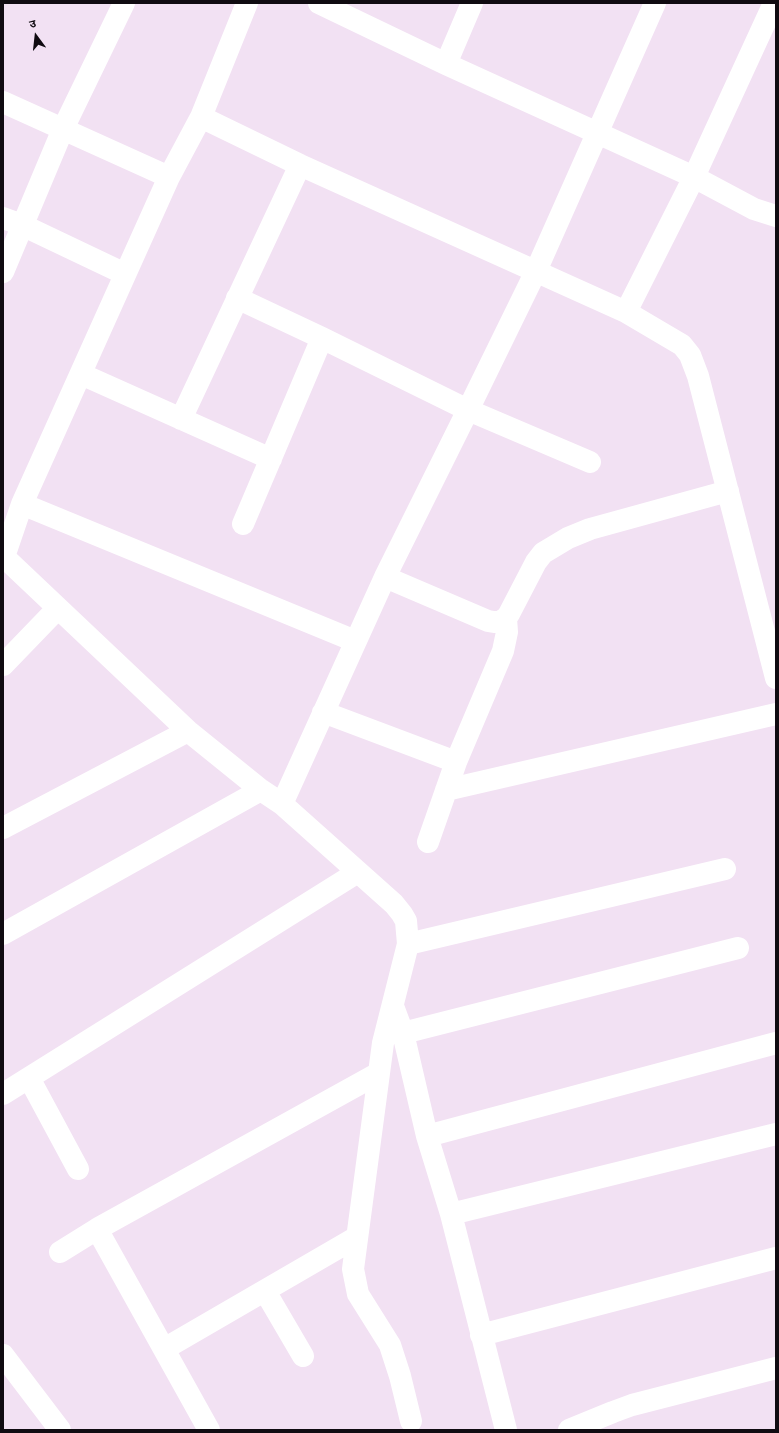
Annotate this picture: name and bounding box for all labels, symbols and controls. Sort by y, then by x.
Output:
north arrow [16,16,56,56]
text: उ [28,17,38,31]

